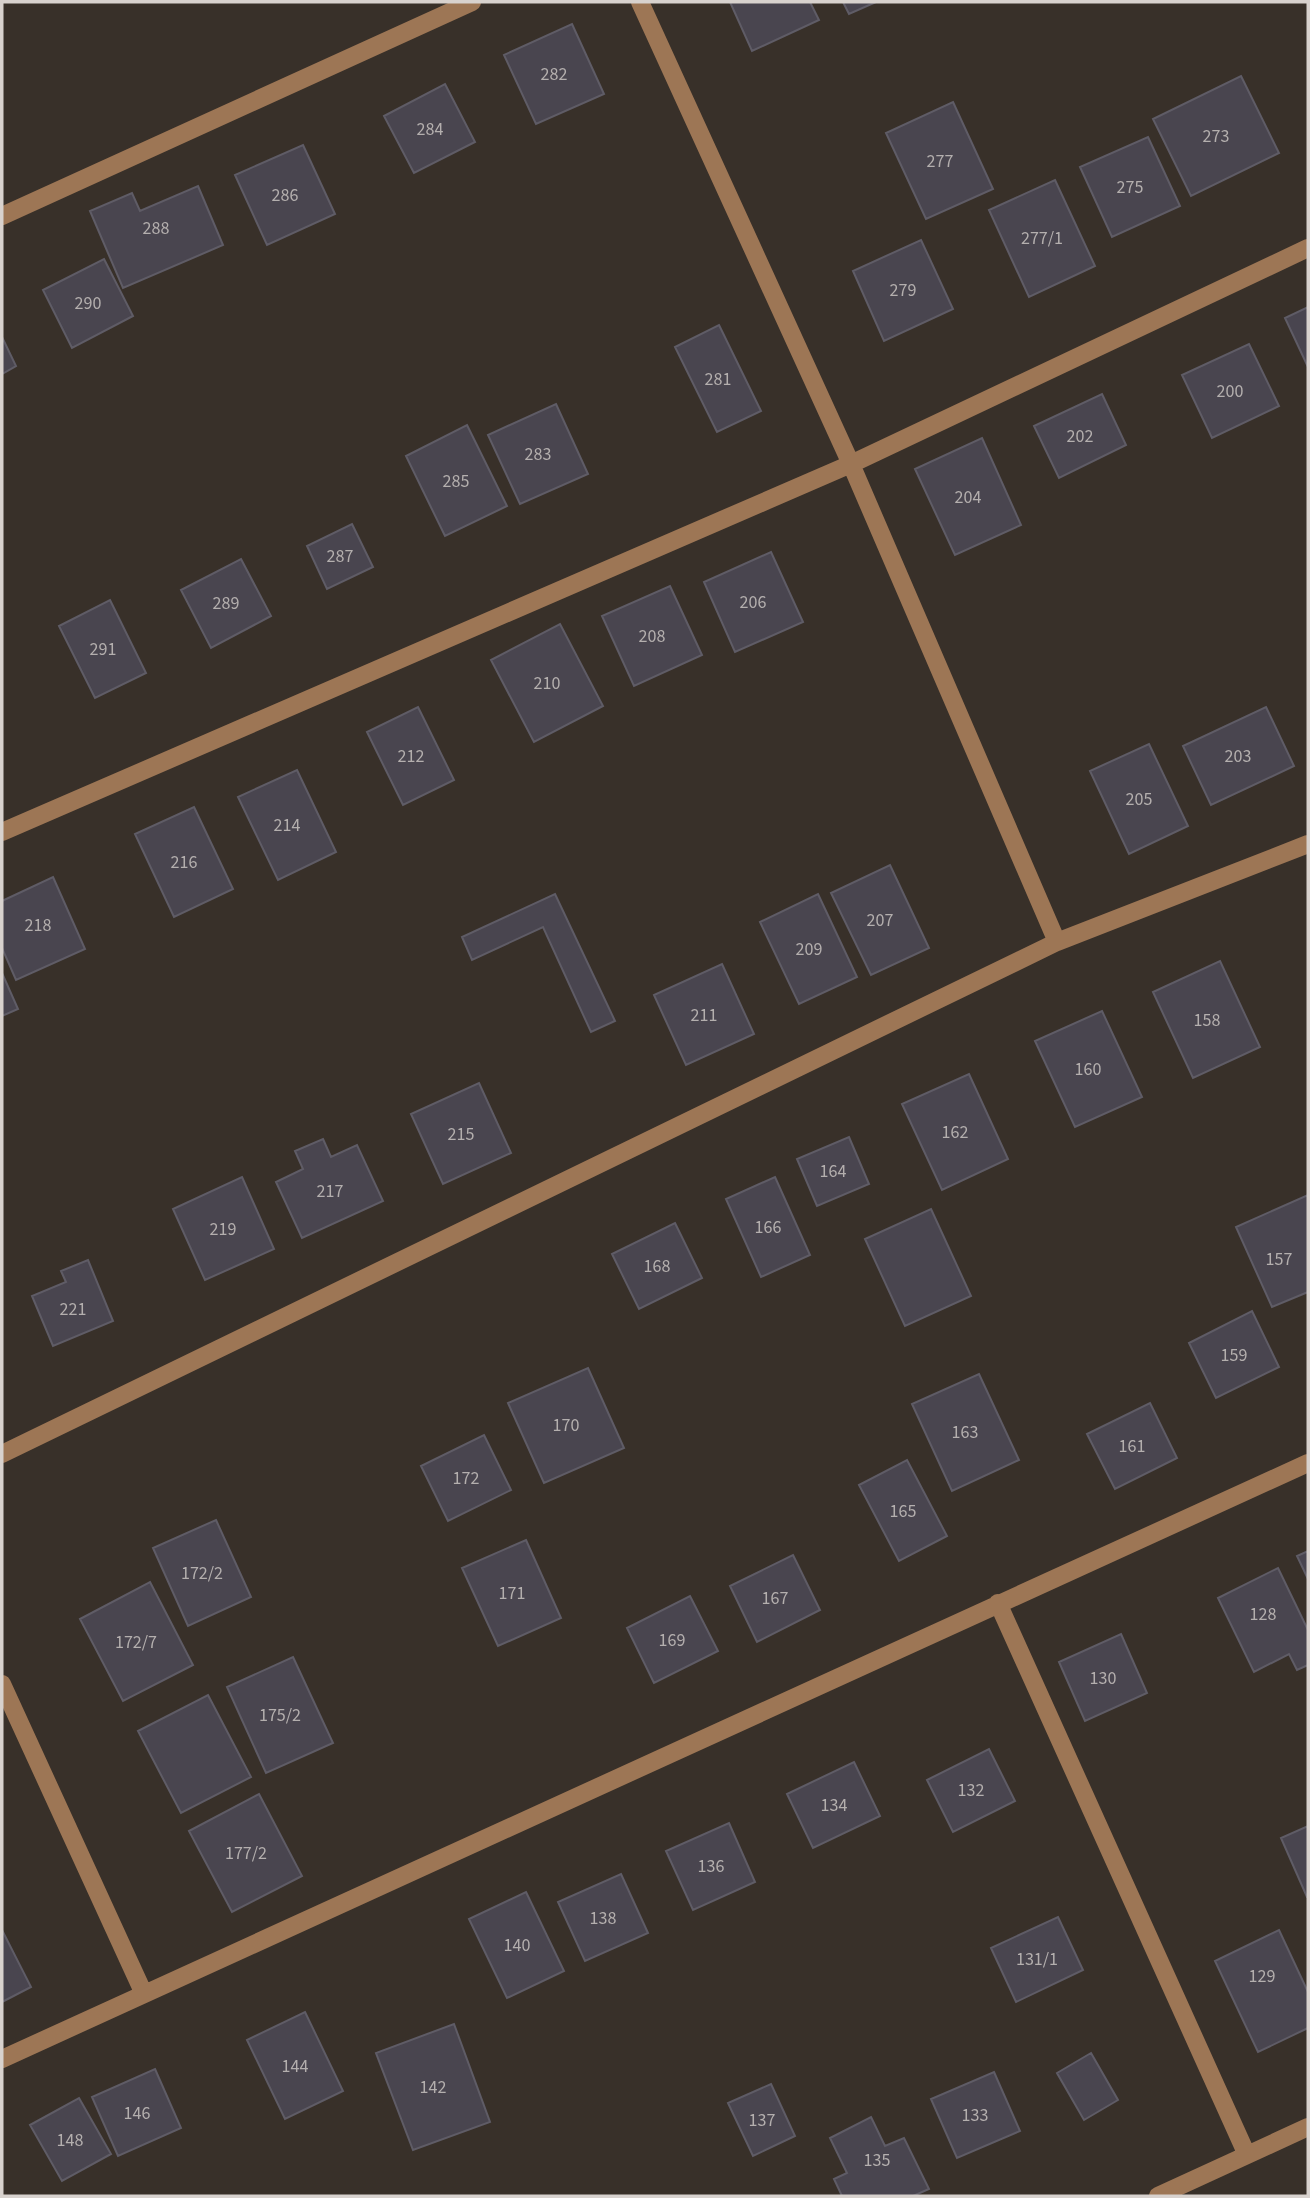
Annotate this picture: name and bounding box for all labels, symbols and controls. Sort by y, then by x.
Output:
house number: 282 [541,62,567,87]
house number: 284 [417,117,443,142]
house number: 273 [1203,124,1229,149]
house number: 277 [927,149,953,174]
house number: 275 [1117,175,1143,200]
house number: 286 [272,183,298,208]
house number: 288 [143,216,169,241]
house number: 277/1 [1021,226,1063,251]
house number: 279 [890,278,916,303]
house number: 290 [75,291,101,316]
house number: 281 [705,367,731,392]
house number: 200 [1217,379,1243,404]
house number: 202 [1067,424,1093,449]
house number: 283 [525,442,551,467]
house number: 285 [443,469,469,494]
house number: 204 [955,485,981,510]
house number: 287 [327,544,353,569]
house number: 206 [740,590,766,615]
house number: 289 [213,591,239,616]
house number: 208 [639,624,665,649]
house number: 291 [90,637,116,662]
house number: 210 [534,671,560,696]
house number: 212 [398,744,424,769]
house number: 203 [1225,744,1251,769]
house number: 205 [1126,787,1152,812]
house number: 214 [274,813,300,838]
house number: 216 [171,850,197,875]
house number: 207 [867,908,893,933]
house number: 218 [25,913,51,938]
house number: 209 [796,937,822,962]
house number: 211 [691,1003,717,1028]
house number: 158 [1194,1008,1220,1033]
house number: 160 [1075,1057,1101,1082]
house number: 162 [942,1120,968,1145]
house number: 215 [448,1122,474,1147]
house number: 164 [820,1159,846,1184]
house number: 217 [317,1179,343,1204]
house number: 166 [755,1215,781,1240]
house number: 219 [210,1217,236,1242]
house number: 157 [1266,1247,1292,1272]
house number: 168 [644,1254,670,1279]
house number: 221 [60,1297,86,1322]
house number: 159 [1221,1343,1247,1368]
house number: 170 [553,1413,579,1438]
house number: 163 [952,1420,978,1445]
house number: 161 [1119,1434,1145,1459]
house number: 172 [453,1466,479,1491]
house number: 165 [890,1499,916,1524]
house number: 172/2 [181,1561,223,1586]
house number: 171 [499,1581,525,1606]
house number: 167 [762,1586,788,1611]
house number: 128 [1250,1602,1276,1627]
house number: 169 [659,1628,685,1653]
house number: 172/7 [115,1630,157,1655]
house number: 130 [1090,1666,1116,1691]
house number: 175/2 [259,1703,301,1728]
house number: 132 [958,1778,984,1803]
house number: 134 [821,1793,847,1818]
house number: 177/2 [225,1841,267,1866]
house number: 136 [698,1854,724,1879]
house number: 138 [590,1906,616,1931]
house number: 140 [504,1933,530,1958]
house number: 131/1 [1016,1947,1058,1972]
house number: 129 [1249,1964,1275,1989]
house number: 144 [282,2054,308,2079]
house number: 142 [420,2075,446,2100]
house number: 146 [124,2101,150,2126]
house number: 133 [962,2103,988,2128]
house number: 137 [749,2108,775,2133]
house number: 148 [57,2128,83,2153]
house number: 135 [864,2148,890,2173]

